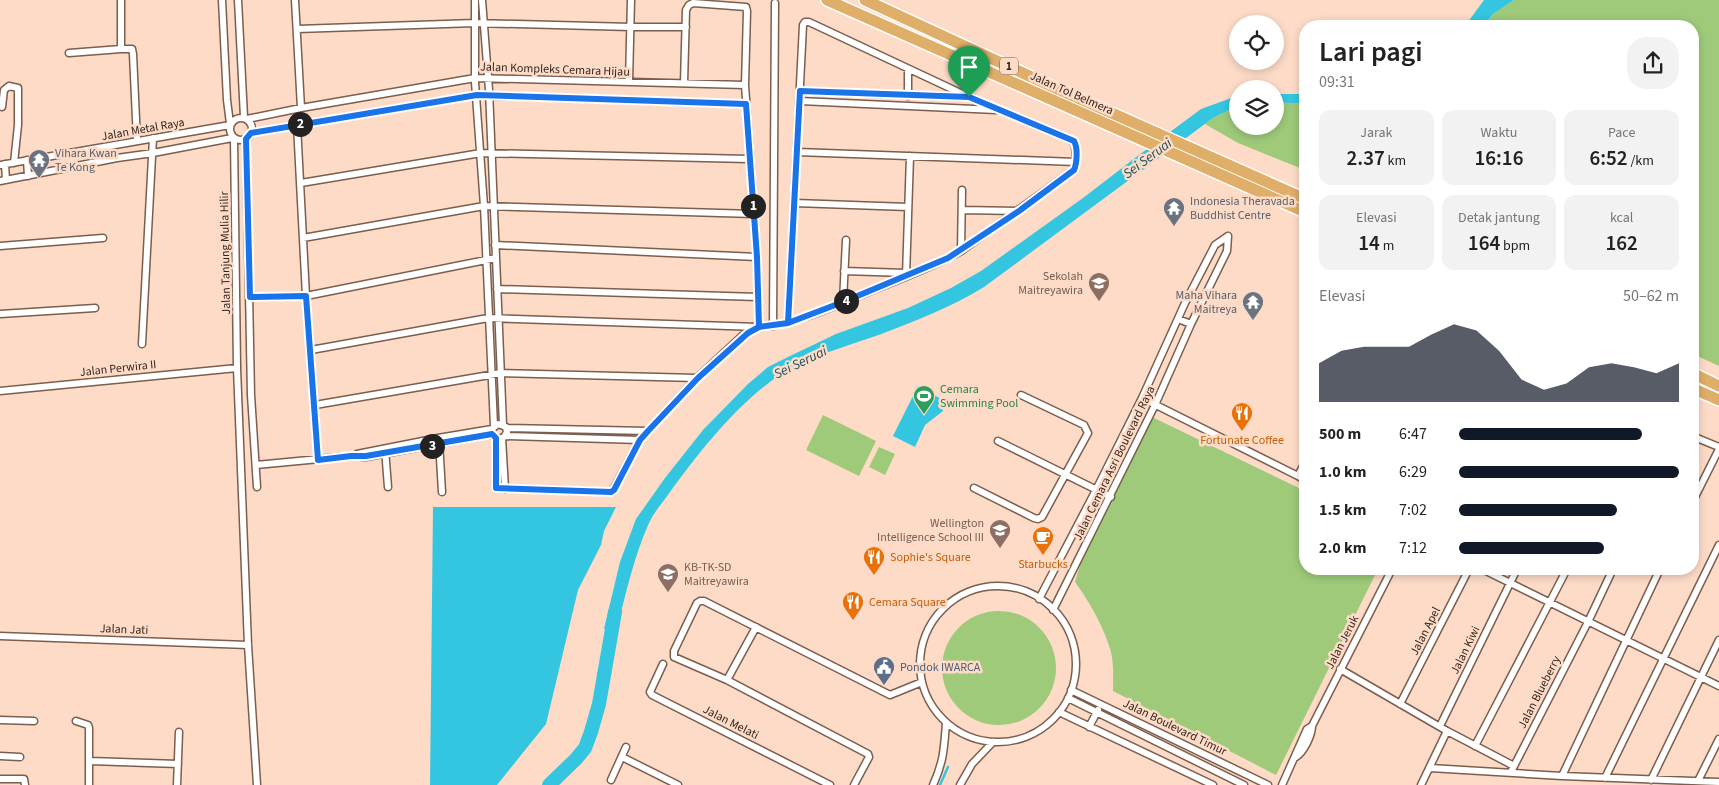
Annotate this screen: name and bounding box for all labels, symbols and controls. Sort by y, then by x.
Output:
map controls [1229,15,1284,135]
button: locate [1229,15,1284,70]
text: Lari pagi [1319,32,1423,72]
button: share [1627,37,1679,89]
pin [948,46,990,97]
icon: arrive [955,53,983,81]
street label: Jalan Kompleks Cemara Hijau [480,58,630,81]
road number: 1 [1000,58,1018,74]
street label: Jalan Tol Belmera [1028,68,1116,119]
text: 09:31 [1319,71,1355,93]
button: layers [1229,80,1284,135]
pin: 2 [288,112,312,136]
street label: Jalan Metal Raya [100,114,186,145]
text: 2 [297,114,304,134]
text: Jarak [1360,123,1392,143]
text: Waktu [1481,123,1517,143]
text: Pace [1608,123,1635,143]
water label: Sei Seruai [1119,133,1177,184]
text: 2.37 [1347,143,1385,173]
text: 16:16 [1475,143,1523,173]
text: 6:52 [1589,143,1628,173]
place label: Vihara Kwan Te Kong [55,145,117,176]
temple icon: Vihara Kwan Te Kong [27,148,51,179]
text: km [1385,151,1406,171]
text: /km [1628,151,1654,171]
street label: Jalan Tanjung Mulia Hilir [216,190,235,315]
place label: Indonesia Theravada Buddhist Centre [1190,193,1295,224]
pin: 1 [740,194,766,218]
text: 1 [750,196,757,216]
temple icon: Indonesia Theravada Buddhist Centre [1162,196,1186,227]
text: Elevasi [1356,208,1397,228]
text: Detak jantung [1458,208,1540,228]
text: kcal [1610,208,1633,228]
text: 14 [1358,228,1380,258]
text: 164 [1468,228,1500,258]
text: 162 [1605,228,1638,258]
text: m [1380,236,1394,256]
text: bpm [1500,236,1530,256]
place label: Sekolah Maitreyawira [1018,268,1083,299]
school or university icon: Sekolah Maitreyawira [1087,271,1111,302]
text: Elevasi [1319,285,1365,307]
text: 50–62 m [1623,285,1679,307]
place label: Maha Vihara Maitreya [1176,287,1237,318]
pin: 4 [834,288,858,314]
temple icon: Maha Vihara Maitreya [1241,290,1265,321]
text: 4 [843,291,850,311]
water label: Sei Seruai [771,341,831,384]
street label: Jalan Perwira II [79,356,157,381]
place label: Cemara Swimming Pool [940,381,1018,412]
street label: Jalan Cemara Asri Boulevard Raya [1069,383,1159,543]
sports icon: Cemara Swimming Pool [912,384,936,415]
restaurant icon: Fortunate Coffee [1230,401,1254,432]
text: 500 m [1319,423,1361,445]
text: 6:47 [1399,423,1427,445]
place label: Fortunate Coffee [1200,432,1284,449]
pin: 3 [420,434,444,458]
text: 3 [429,436,436,456]
text: 1.0 km [1319,461,1366,483]
text: 6:29 [1399,461,1427,483]
text: 1.5 km [1319,499,1366,521]
text: 7:02 [1399,499,1427,521]
place label: Wellington Intelligence School III [877,515,984,546]
school or university icon: Wellington Intelligence School III [988,518,1012,549]
cafe icon: Starbucks [1031,525,1055,556]
text: 2.0 km [1319,537,1366,559]
text: 7:12 [1399,537,1427,559]
restaurant icon: Sophie's Square [862,545,886,576]
place label: Sophie's Square [890,549,971,566]
place label: Starbucks [1018,556,1068,573]
place label: KB-TK-SD Maitreyawira [684,559,749,590]
school or university icon: KB-TK-SD Maitreyawira [656,562,680,593]
restaurant icon: Cemara Square [841,590,865,621]
place label: Cemara Square [869,594,946,611]
street label: Jalan Apel [1406,604,1445,658]
street label: Jalan Jeruk [1322,612,1363,672]
street label: Jalan Jati [99,620,149,639]
street label: Jalan Kiwi [1447,623,1484,677]
street label: Jalan Blueberry [1514,653,1565,731]
public building icon: Pondok IWARCA [872,655,896,686]
place label: Pondok IWARCA [900,659,981,676]
street label: Jalan Boulevard Timur [1120,695,1230,760]
street label: Jalan Melati [700,701,762,744]

